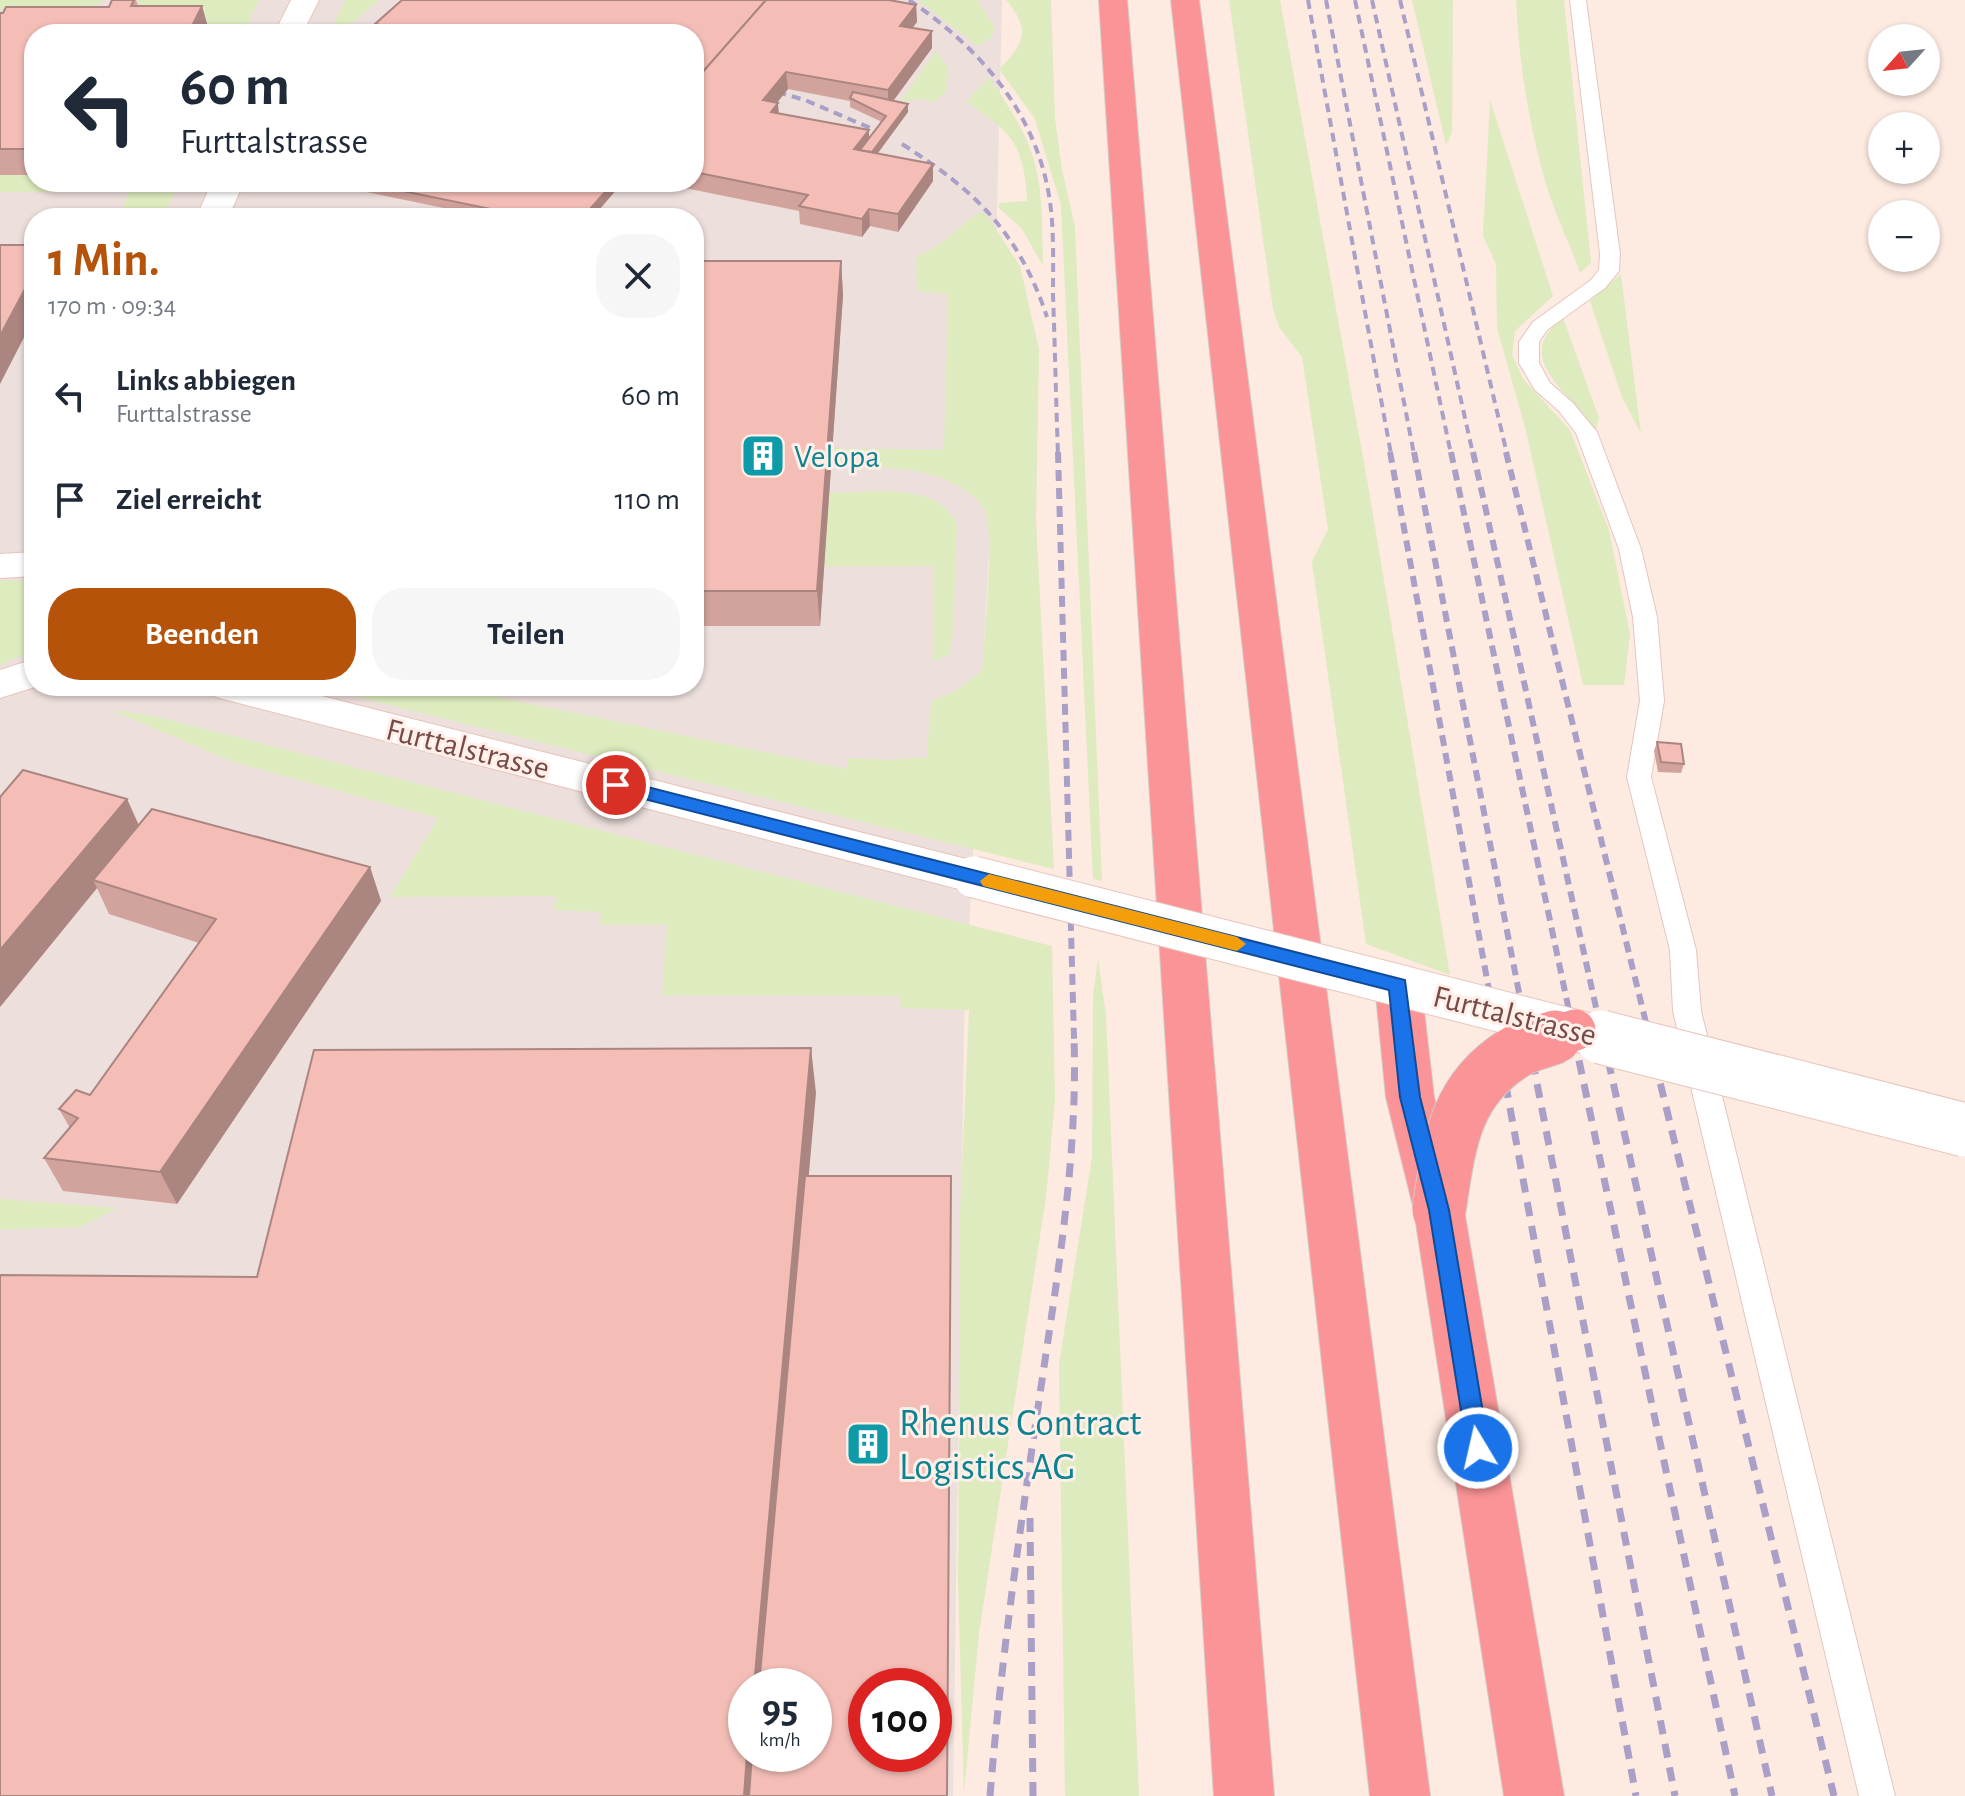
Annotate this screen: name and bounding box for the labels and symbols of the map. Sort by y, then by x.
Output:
north arrow [1868,24,1940,96]
building icon: Velopa [739,432,787,480]
place label: Velopa [794,441,880,473]
street label: Furttalstrasse [383,713,553,785]
pin [582,751,650,819]
street label: Furttalstrasse [1430,980,1600,1052]
place label: Rhenus Contract Logistics AG [899,1405,1141,1487]
position arrow [1436,1406,1520,1490]
building icon: Rhenus Contract Logistics AG [844,1420,892,1468]
speed limit sign: 100 [848,1668,952,1772]

